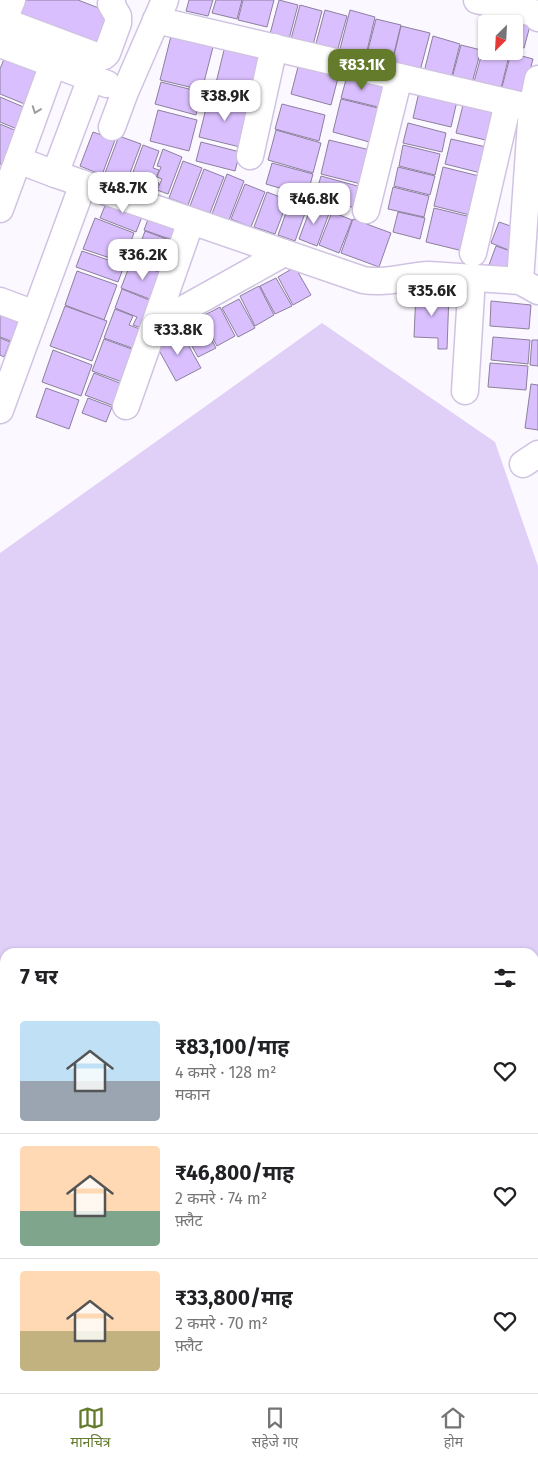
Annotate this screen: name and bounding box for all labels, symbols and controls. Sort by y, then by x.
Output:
north arrow [478,15,522,60]
map controls [478,15,523,60]
pin: ₹83.1K [321,48,403,91]
text: ₹83.1K [339,55,385,74]
pin: ₹38.9K [184,80,266,122]
text: ₹38.9K [201,86,249,105]
one-way arrow [32,105,43,114]
pin: ₹48.7K [82,172,164,214]
text: ₹48.7K [99,178,147,197]
pin: ₹46.8K [273,182,355,225]
text: ₹46.8K [289,189,339,208]
pin: ₹36.2K [102,238,184,281]
text: ₹36.2K [119,245,167,264]
pin: ₹35.6K [391,274,473,317]
text: ₹35.6K [408,281,456,300]
pin: ₹33.8K [137,314,219,356]
text: ₹33.8K [154,320,202,339]
text: 7 घर [20,964,58,990]
icon: filters [491,964,519,992]
text: ₹83,100/माह [175,1034,289,1060]
icon: home [60,1041,120,1101]
icon: heart [491,1057,519,1085]
text: 4 कमरे · 128 m² [175,1063,276,1082]
text: मकान [175,1085,210,1104]
text: ₹46,800/माह [175,1160,294,1186]
icon: home [60,1166,120,1226]
icon: heart [491,1182,519,1210]
text: 2 कमरे · 74 m² [175,1189,267,1208]
text: फ़्लैट [175,1211,203,1230]
text: ₹33,800/माह [175,1285,293,1311]
icon: home [60,1291,120,1351]
icon: heart [491,1307,519,1335]
text: 2 कमरे · 70 m² [175,1314,268,1333]
text: फ़्लैट [175,1336,203,1355]
tab: मानचित्र [71,1404,111,1453]
tab: सहेजे गए [252,1404,298,1453]
tab: होम [439,1404,467,1453]

